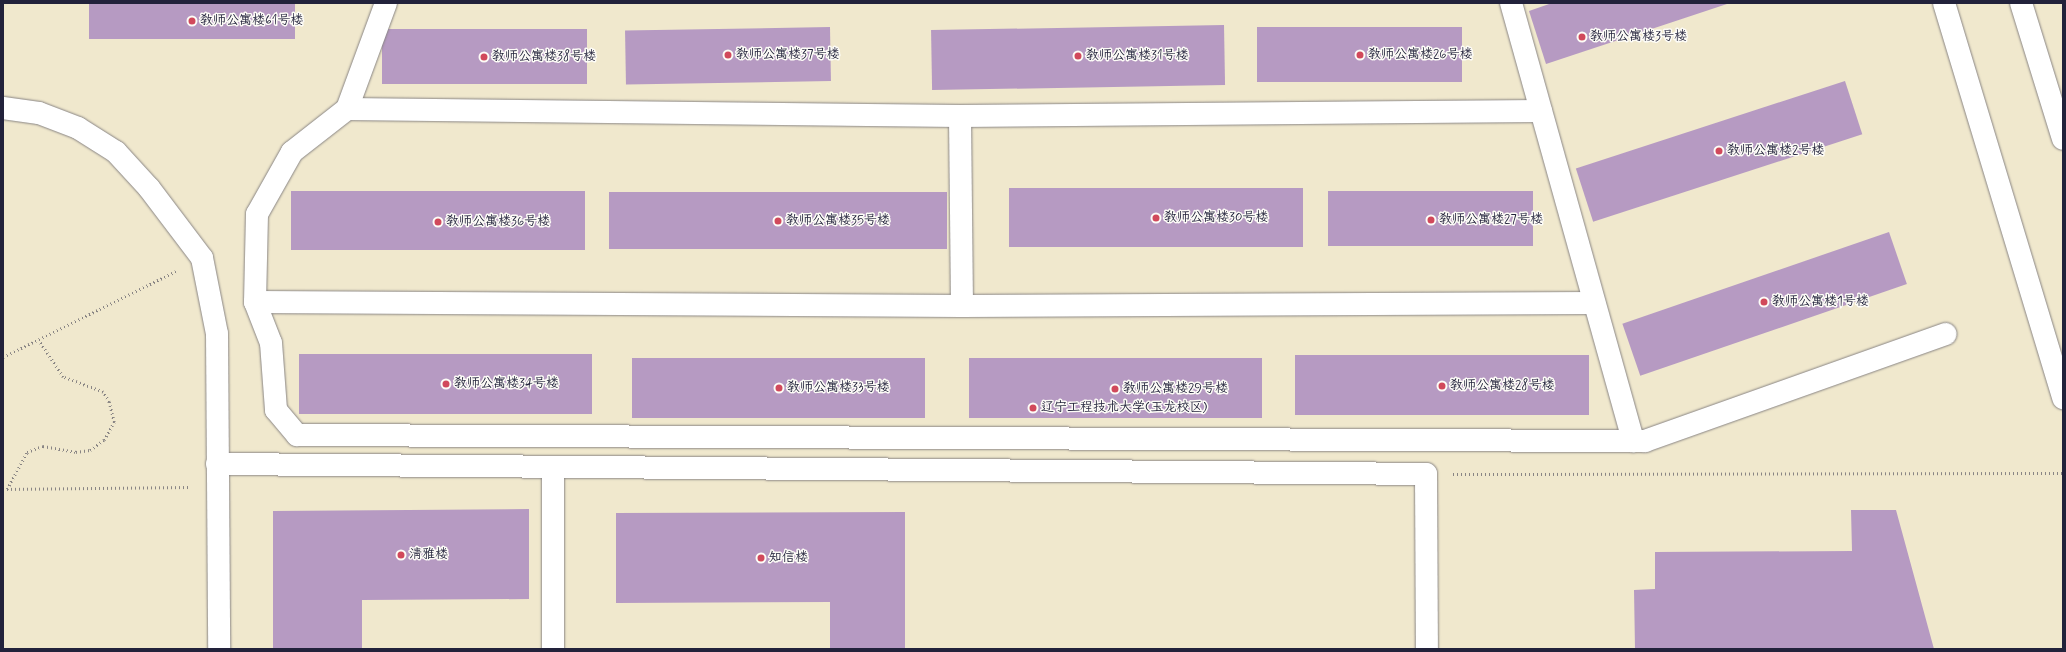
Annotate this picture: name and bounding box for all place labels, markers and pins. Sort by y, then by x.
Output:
place label: 教师公寓楼61号楼 [200,13,303,29]
marker: 教师公寓楼61号楼 [187,16,197,26]
place label: 教师公寓楼3号楼 [1590,29,1687,45]
marker: 教师公寓楼3号楼 [1577,32,1587,42]
place label: 教师公寓楼37号楼 [736,47,839,63]
place label: 教师公寓楼26号楼 [1368,47,1473,63]
place label: 教师公寓楼31号楼 [1086,48,1188,64]
place label: 教师公寓楼38号楼 [492,49,596,65]
marker: 教师公寓楼37号楼 [723,50,733,60]
marker: 教师公寓楼26号楼 [1355,50,1365,60]
marker: 教师公寓楼31号楼 [1073,51,1083,61]
marker: 教师公寓楼38号楼 [479,52,489,62]
place label: 教师公寓楼2号楼 [1727,143,1824,159]
marker: 教师公寓楼2号楼 [1714,146,1724,156]
place label: 教师公寓楼30号楼 [1164,210,1268,226]
place label: 教师公寓楼27号楼 [1439,212,1543,228]
place label: 教师公寓楼35号楼 [786,213,890,229]
marker: 教师公寓楼30号楼 [1151,213,1161,223]
place label: 教师公寓楼36号楼 [446,214,550,230]
marker: 教师公寓楼27号楼 [1426,215,1436,225]
marker: 教师公寓楼35号楼 [773,216,783,226]
marker: 教师公寓楼36号楼 [433,217,443,227]
place label: 教师公寓楼1号楼 [1772,294,1869,310]
marker: 教师公寓楼1号楼 [1759,297,1769,307]
place label: 教师公寓楼34号楼 [454,376,559,392]
place label: 教师公寓楼28号楼 [1450,378,1554,394]
marker: 教师公寓楼34号楼 [441,379,451,389]
place label: 教师公寓楼33号楼 [787,380,889,396]
place label: 教师公寓楼29号楼 [1123,381,1228,397]
marker: 教师公寓楼28号楼 [1437,381,1447,391]
marker: 教师公寓楼33号楼 [774,383,784,393]
marker: 教师公寓楼29号楼 [1110,384,1120,394]
place label: 辽宁工程技术大学(玉龙校区) [1041,400,1207,416]
marker: 辽宁工程技术大学(玉龙校区) [1028,403,1038,413]
place label: 清雅楼 [409,547,448,563]
marker: 清雅楼 [396,550,406,560]
place label: 知信楼 [769,550,808,566]
marker: 知信楼 [756,553,766,563]

